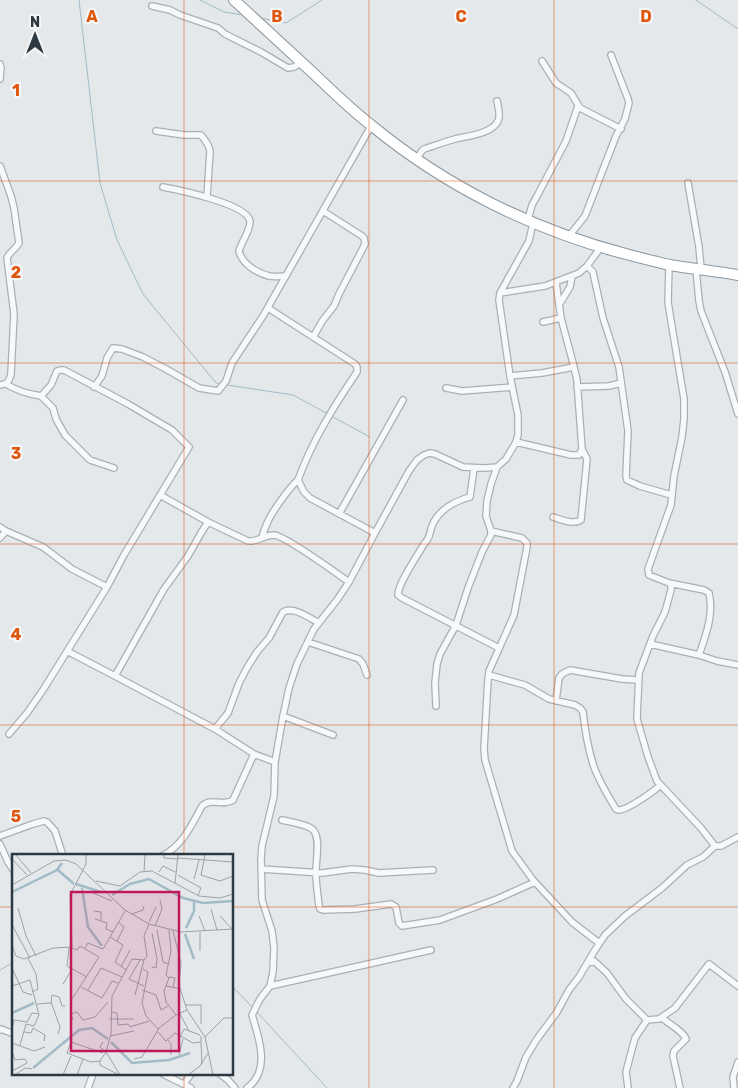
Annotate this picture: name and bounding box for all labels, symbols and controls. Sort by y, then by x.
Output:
text: A [86,7,98,26]
text: B [271,7,283,26]
text: C [455,7,467,26]
text: D [640,7,652,26]
north arrow [10,10,60,60]
text: N [30,14,40,31]
text: 1 [12,81,20,100]
text: 2 [11,263,21,282]
text: 3 [11,444,21,463]
text: 4 [11,625,22,644]
text: 5 [11,807,21,826]
inset map [12,854,234,1076]

